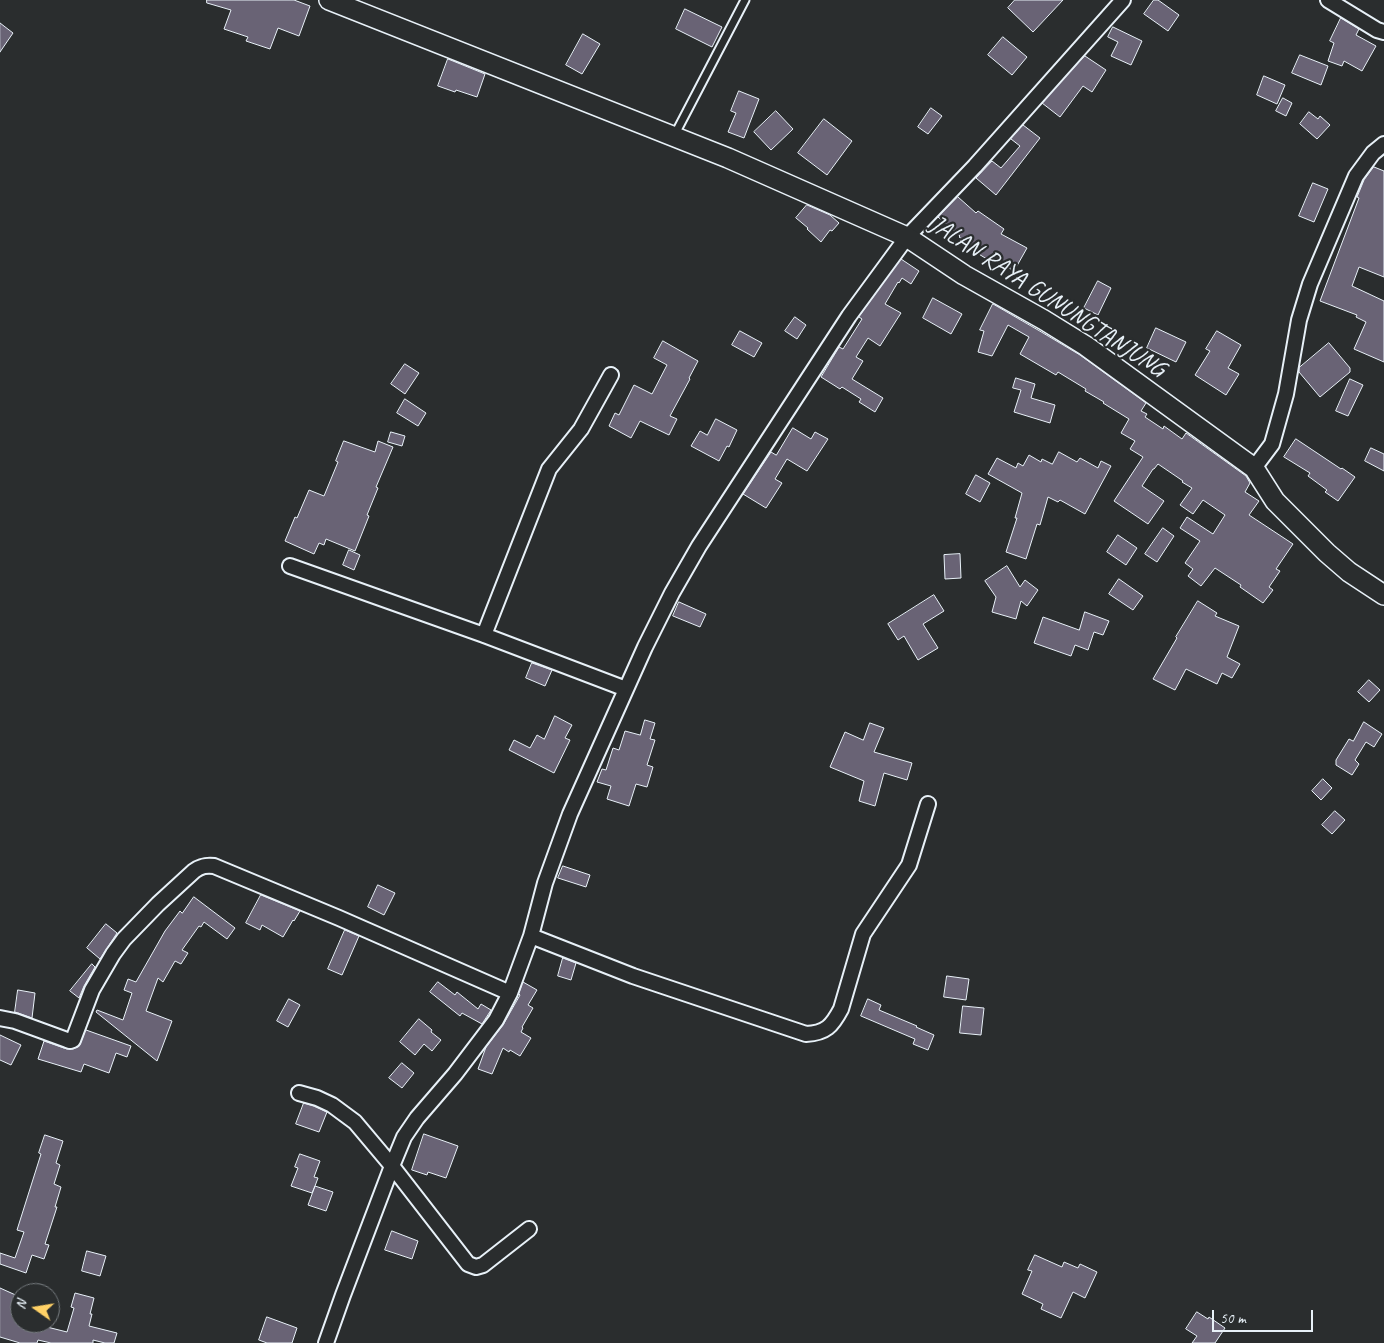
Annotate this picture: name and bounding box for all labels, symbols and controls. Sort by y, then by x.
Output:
street label: JALAN RAYA GUNUNGTANJUNG [924,210,1170,384]
north arrow [10,1283,60,1333]
text: N [12,1299,30,1311]
scale bar [1214,1300,1315,1332]
text: 50 m [1220,1309,1246,1328]

